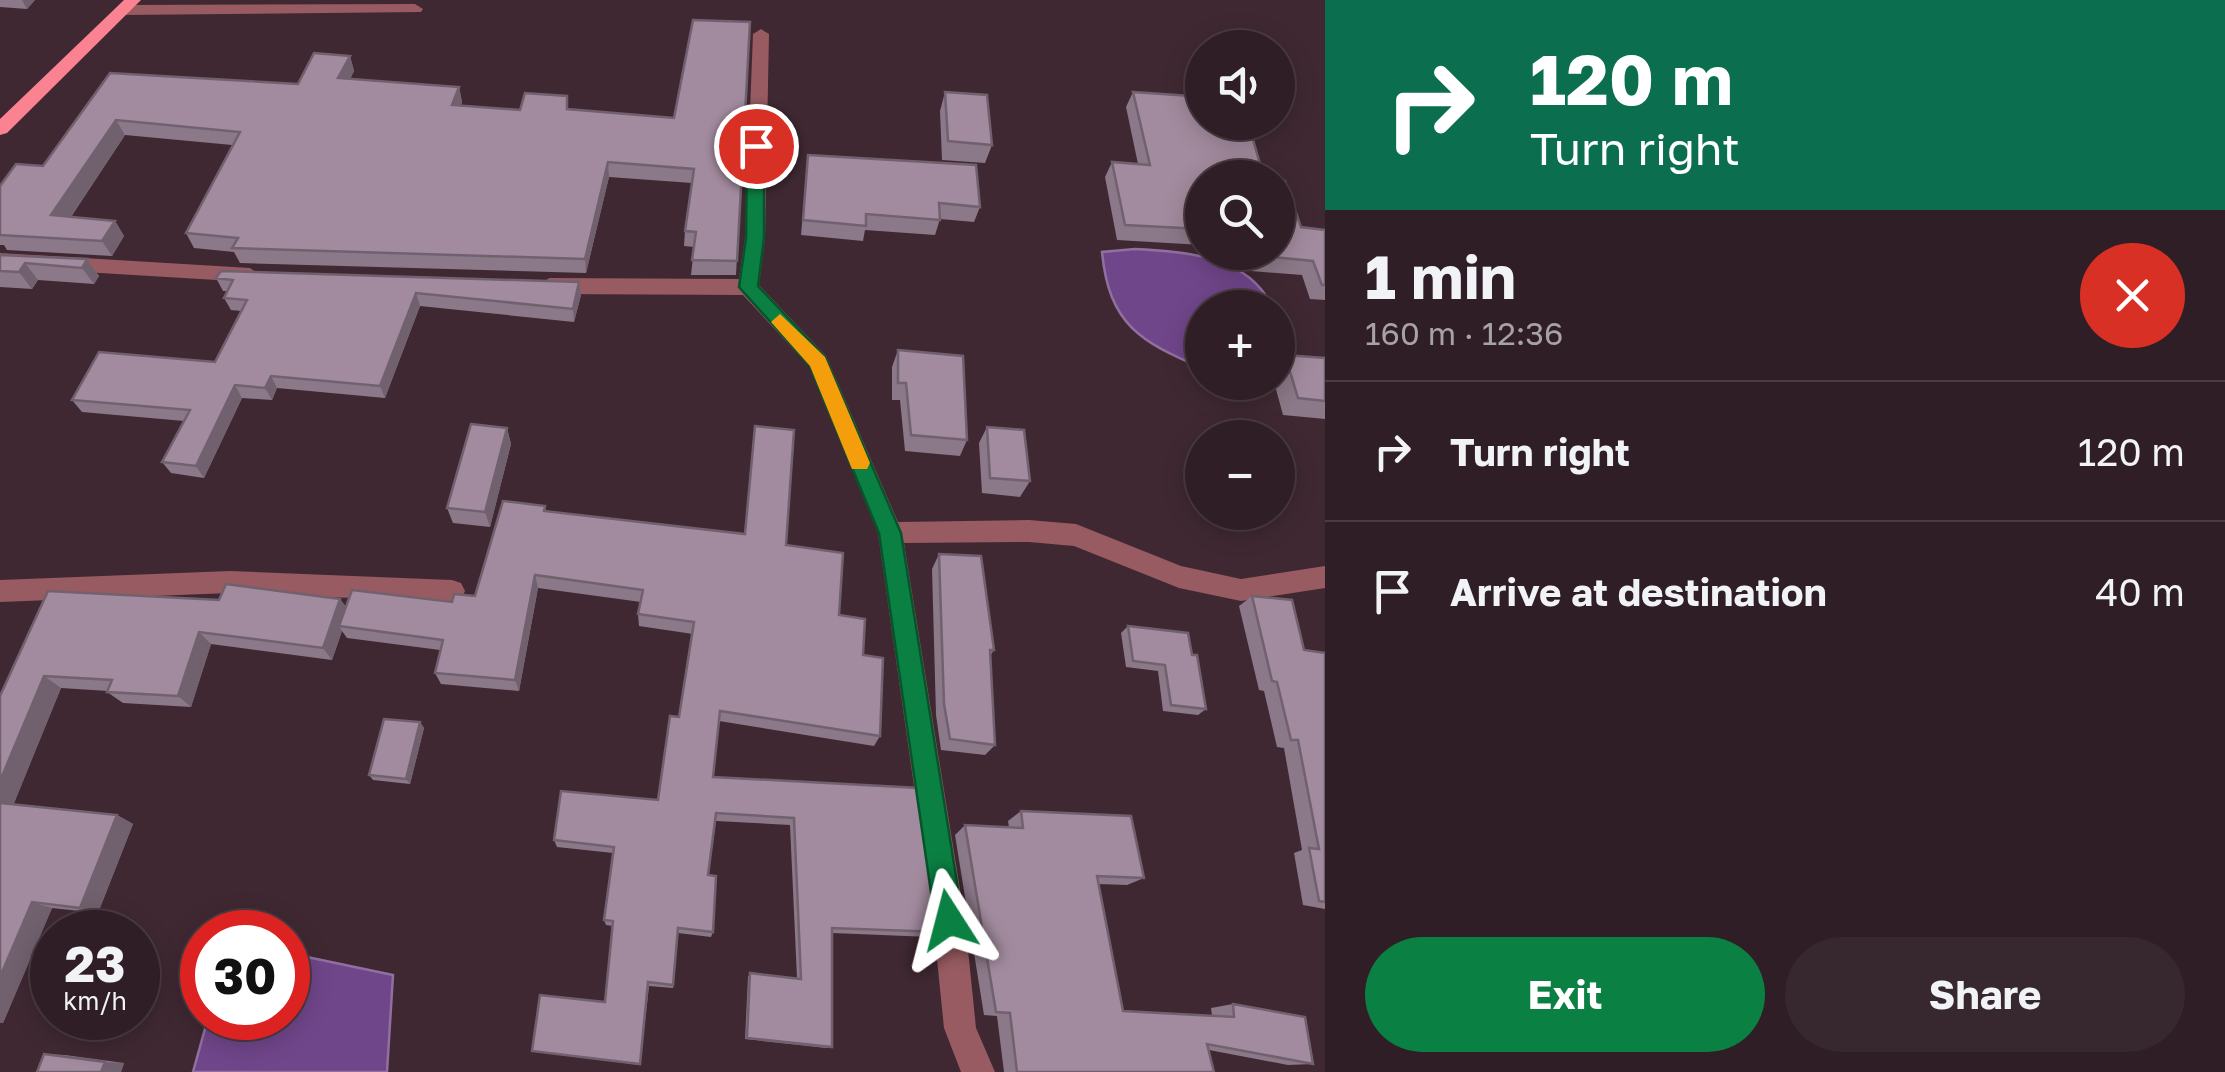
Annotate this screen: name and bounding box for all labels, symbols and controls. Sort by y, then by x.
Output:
map controls [1185,30,1295,530]
button: sound [1185,30,1295,140]
text: 120 m [1530,36,1733,120]
icon: right [1365,40,1495,170]
pin [714,104,799,189]
icon: arrive [729,119,784,174]
text: Turn right [1530,121,1740,175]
button: search [1185,160,1295,270]
text: 1 min [1365,240,1516,312]
button: close [2080,243,2185,348]
button: + [1185,290,1295,400]
text: 160 m · 12:36 [1365,314,1563,352]
button: − [1185,420,1295,530]
icon: right [1365,424,1420,479]
text: Turn right [1450,429,1630,474]
text: 120 m [2078,429,2185,474]
icon: arrive [1365,564,1420,619]
text: Arrive at destination [1450,569,1827,614]
text: 40 m [2095,569,2185,614]
position arrow [897,868,1001,972]
speed limit sign: 30 [180,910,310,1040]
text: 23 [64,933,125,993]
button: Exit [1365,937,1765,1052]
button: Share [1785,937,2185,1052]
text: km/h [63,985,127,1016]

